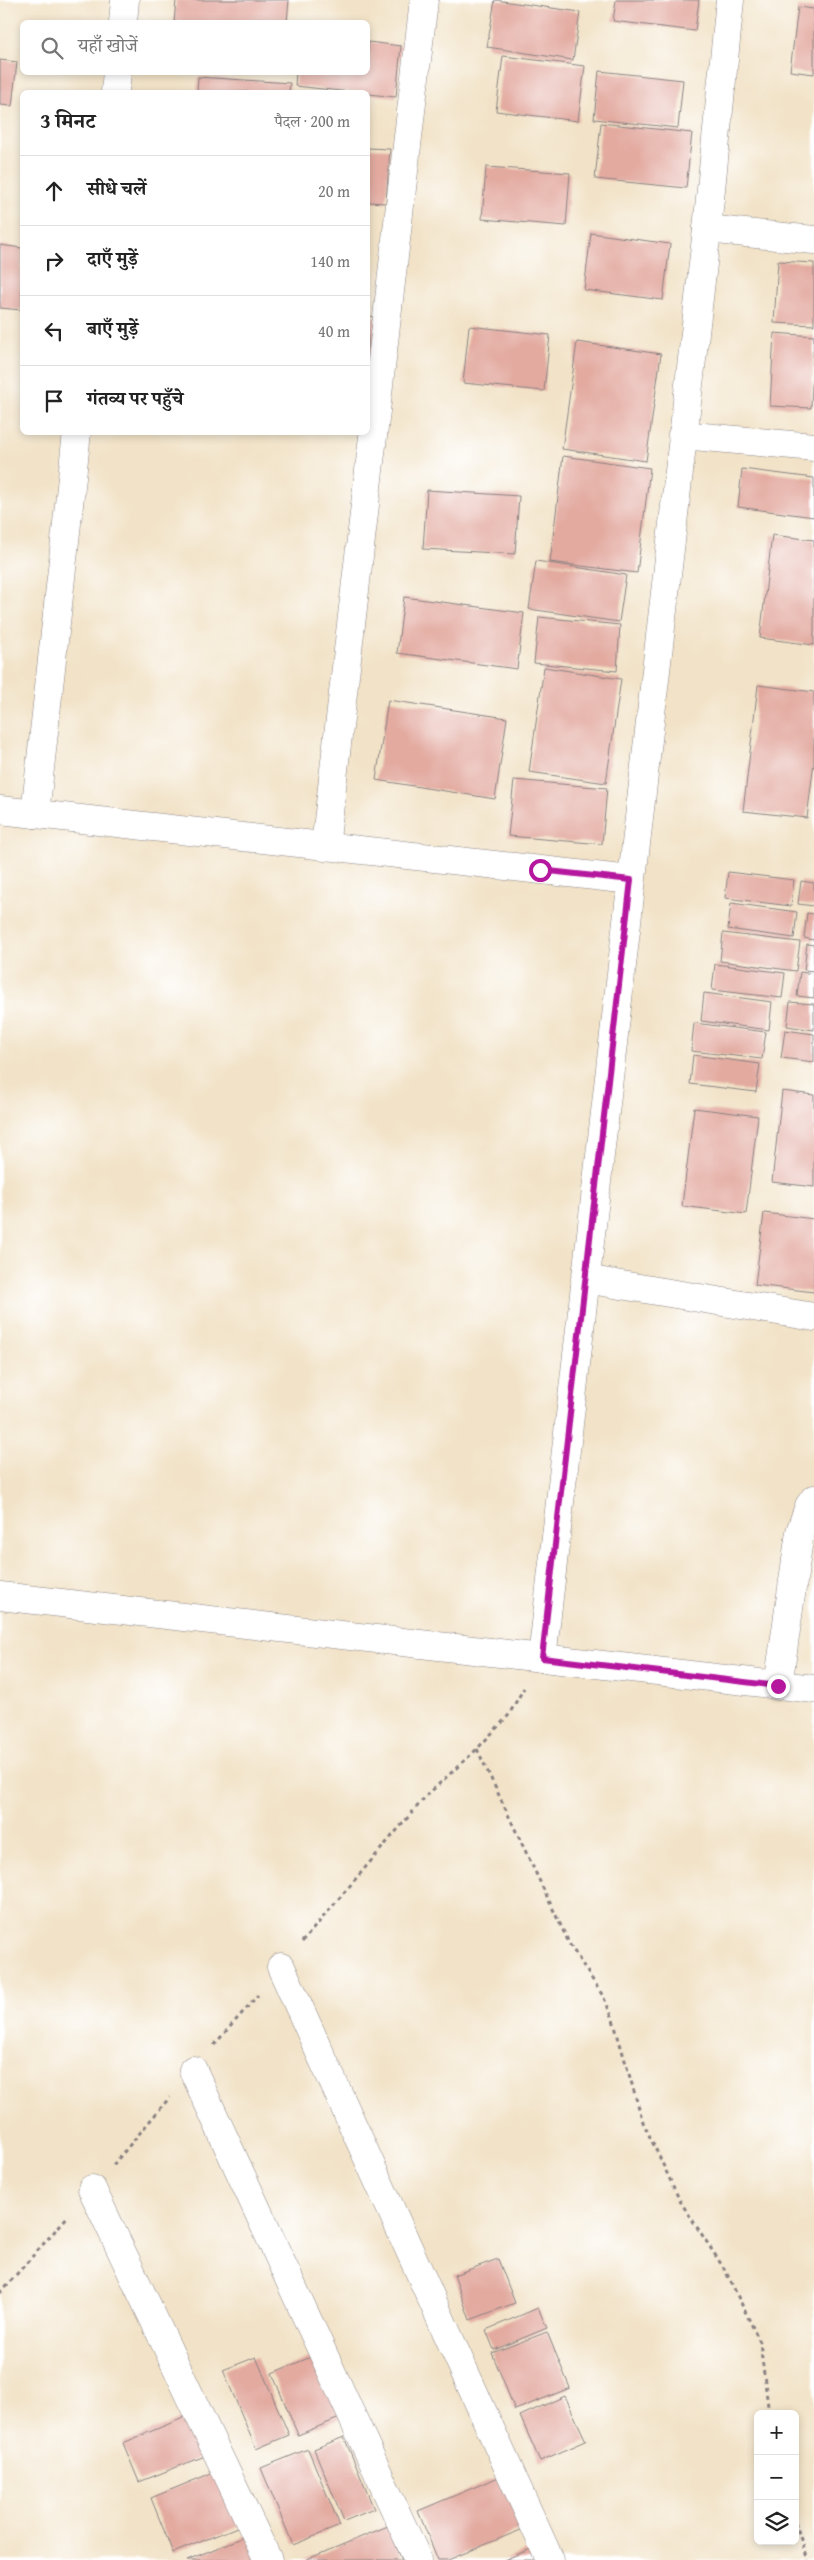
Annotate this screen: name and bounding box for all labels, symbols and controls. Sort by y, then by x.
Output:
search box [20,20,370,75]
text: यहाँ खोजें [78,31,138,59]
icon: search [38,34,66,62]
text: 3 मिनट [40,105,95,136]
text: पैदल · 200 m [274,109,350,133]
text: सीधे चलें [87,174,146,202]
icon: ahead [40,177,68,205]
text: 20 m [318,179,350,203]
text: दाएँ मुड़ें [87,244,138,272]
icon: right [40,247,68,275]
text: 140 m [310,249,350,273]
text: बाएँ मुड़ें [87,314,138,342]
icon: left [40,317,68,345]
text: 40 m [318,319,350,343]
text: गंतव्य पर पहुँचे [87,384,183,412]
icon: arrive [40,387,68,415]
route start [529,859,552,882]
route end [767,1675,790,1698]
map controls [754,2410,799,2545]
button: + [754,2410,799,2455]
button: − [754,2455,799,2500]
button: layers [754,2500,799,2545]

